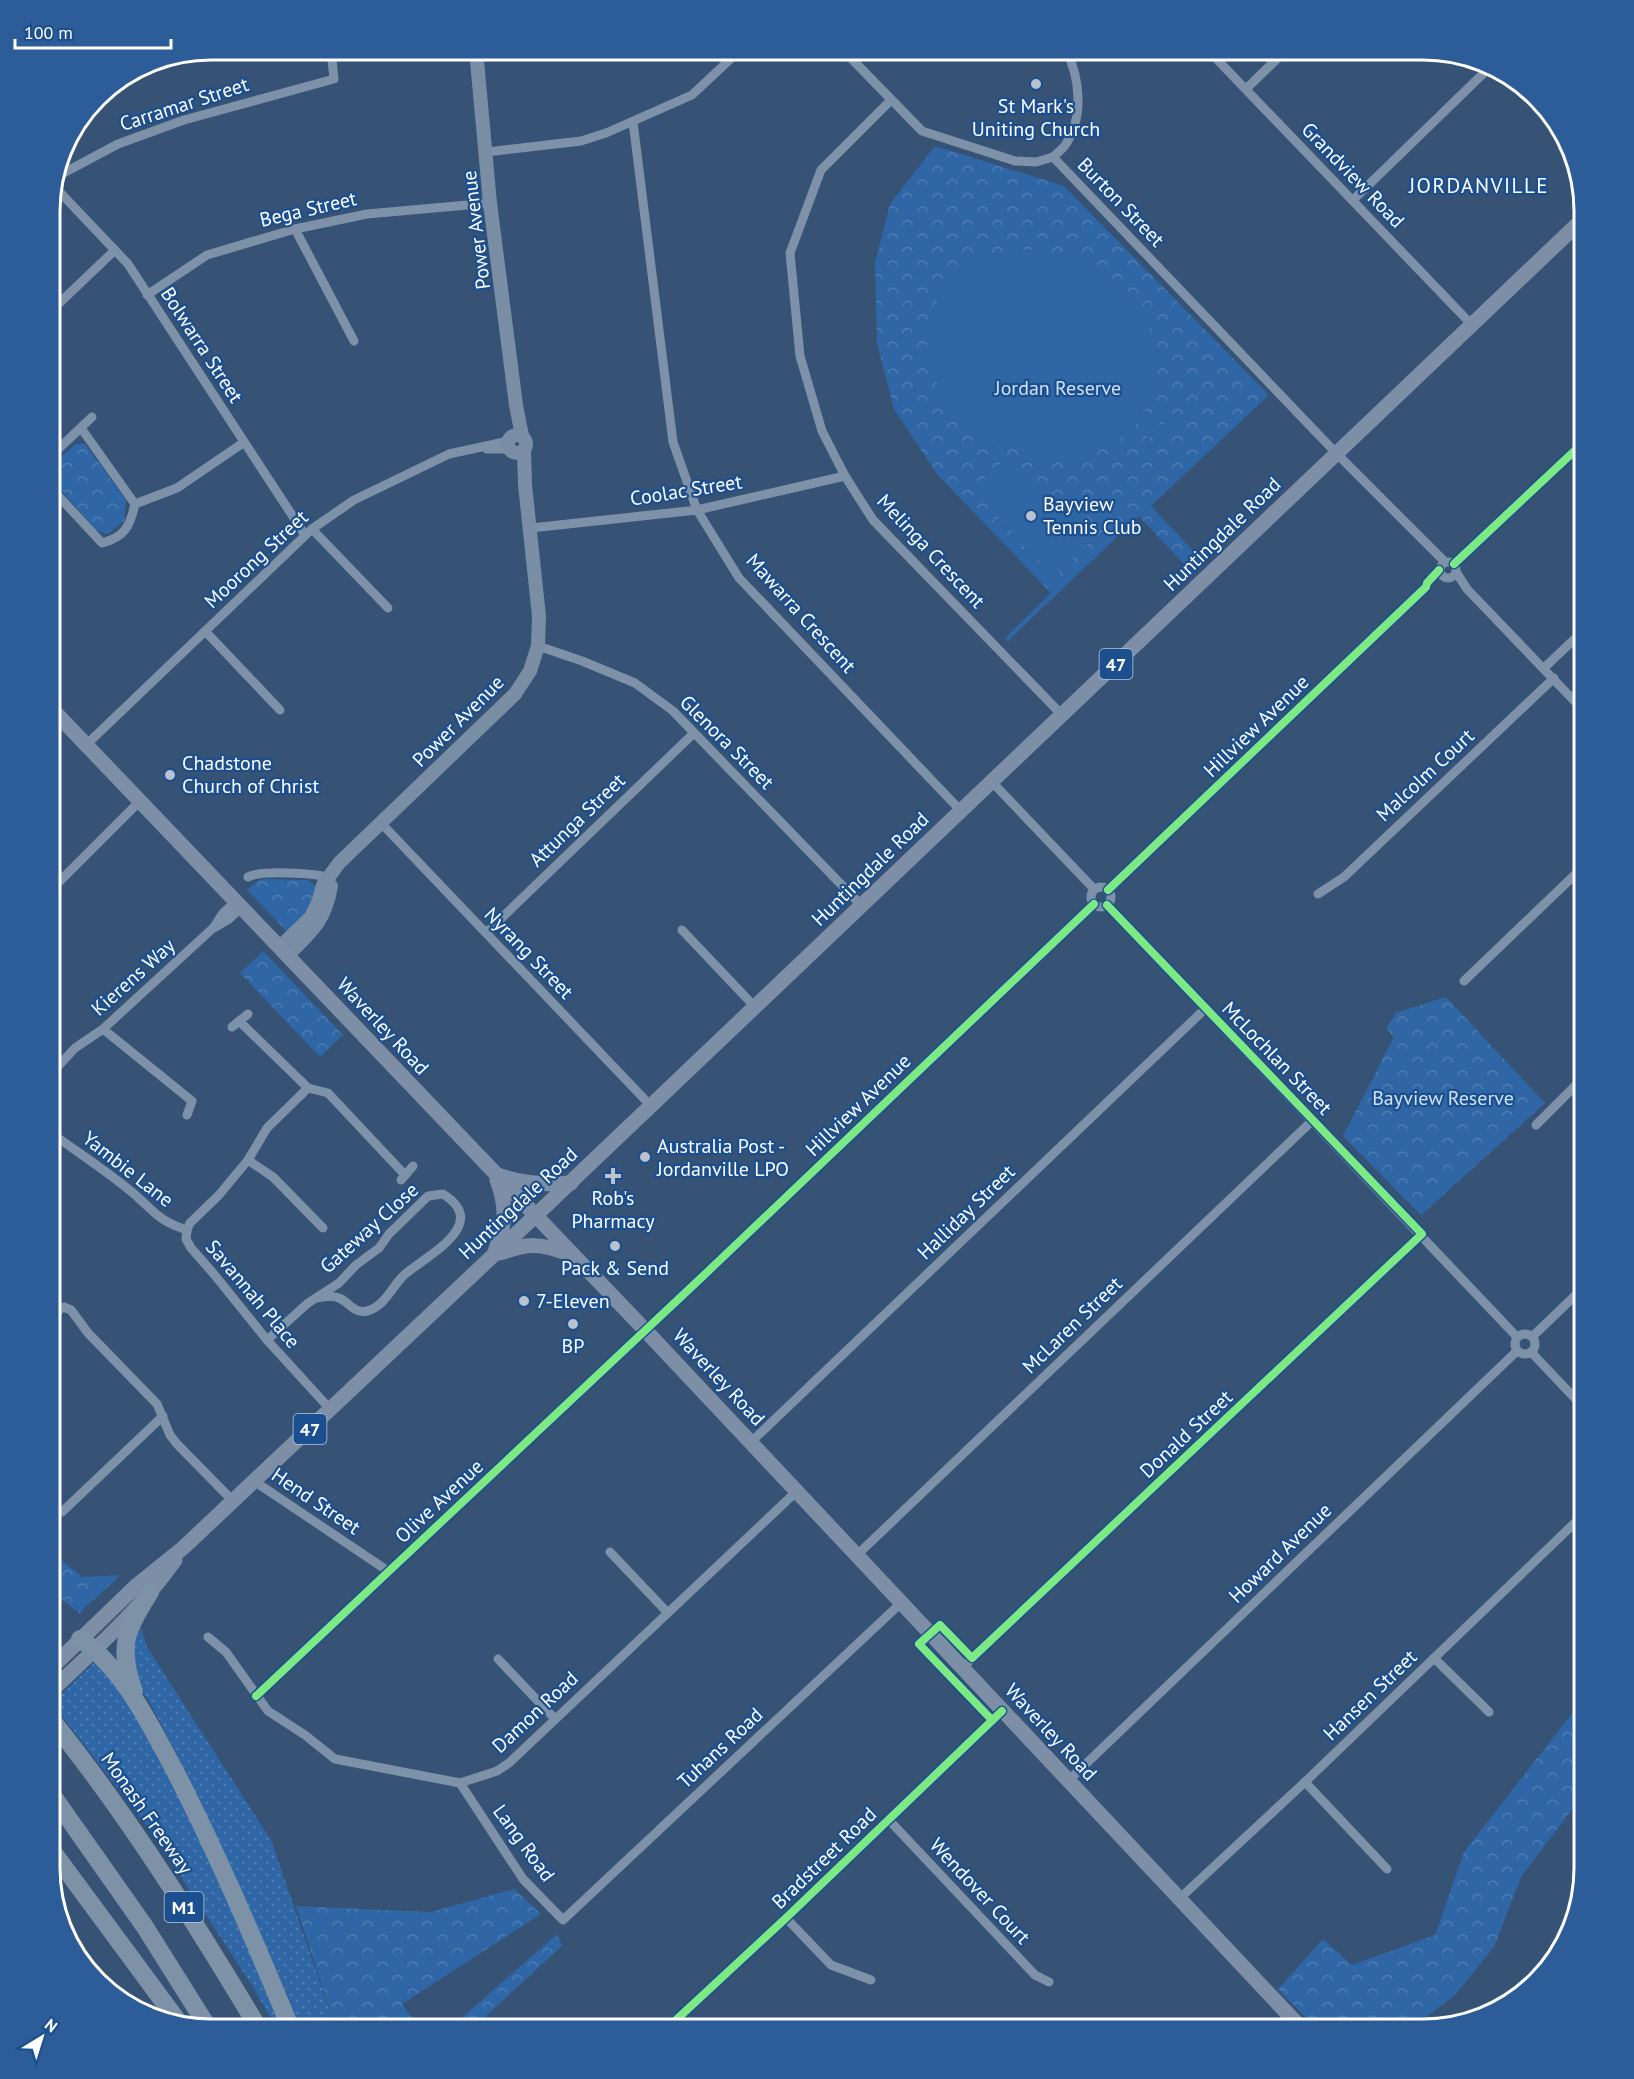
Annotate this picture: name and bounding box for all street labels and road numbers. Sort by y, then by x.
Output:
street label: Carramar Street [116,71,252,137]
street label: Grandview Road [1296,117,1410,233]
street label: Burton Street [1072,152,1170,252]
street label: Power Avenue [456,169,496,291]
street label: Bega Street [257,185,359,233]
street label: Bolwarra Street [155,282,249,408]
street label: Coolac Street [628,468,744,512]
street label: Huntingdale Road [1158,471,1286,597]
street label: Melinga Crescent [871,488,991,614]
street label: Moorong Street [199,504,314,614]
street label: Mawarra Crescent [740,548,862,678]
road number: 47 [1100,649,1132,679]
street label: Hillview Avenue [1198,669,1314,783]
street label: Power Avenue [407,670,509,772]
street label: Glenora Street [674,689,780,795]
street label: Malcolm Court [1371,723,1480,827]
street label: Attunga Street [523,768,631,872]
street label: Huntingdale Road [806,806,934,932]
street label: Nyrang Street [479,902,579,1004]
street label: Kierens Way [86,932,181,1021]
street label: Waverley Road [331,972,435,1080]
street label: McLochlan Street [1216,996,1338,1120]
street label: Hillview Avenue [800,1048,916,1162]
street label: Yambie Lane [77,1125,179,1213]
street label: Huntingdale Road [453,1141,583,1265]
street label: Halliday Street [912,1159,1021,1265]
street label: Gateway Close [314,1177,424,1279]
street label: Savannah Place [200,1234,306,1354]
street label: McLaren Street [1017,1271,1128,1379]
street label: Waverley Road [667,1323,771,1431]
street label: Donald Street [1134,1384,1238,1484]
road number: 47 [294,1414,326,1444]
street label: Olive Avenue [389,1453,489,1549]
street label: Hend Street [267,1462,366,1540]
street label: Howard Avenue [1223,1497,1337,1609]
street label: Hansen Street [1318,1644,1422,1746]
street label: Damon Road [486,1665,584,1759]
street label: Waverley Road [999,1678,1103,1786]
street label: Tuhans Road [672,1702,768,1794]
street label: Monash Freeway [95,1747,199,1880]
street label: Lang Road [487,1799,561,1887]
street label: Bradstreet Road [766,1802,882,1914]
street label: Wendover Court [924,1832,1036,1950]
road number: M1 [164,1892,204,1922]

